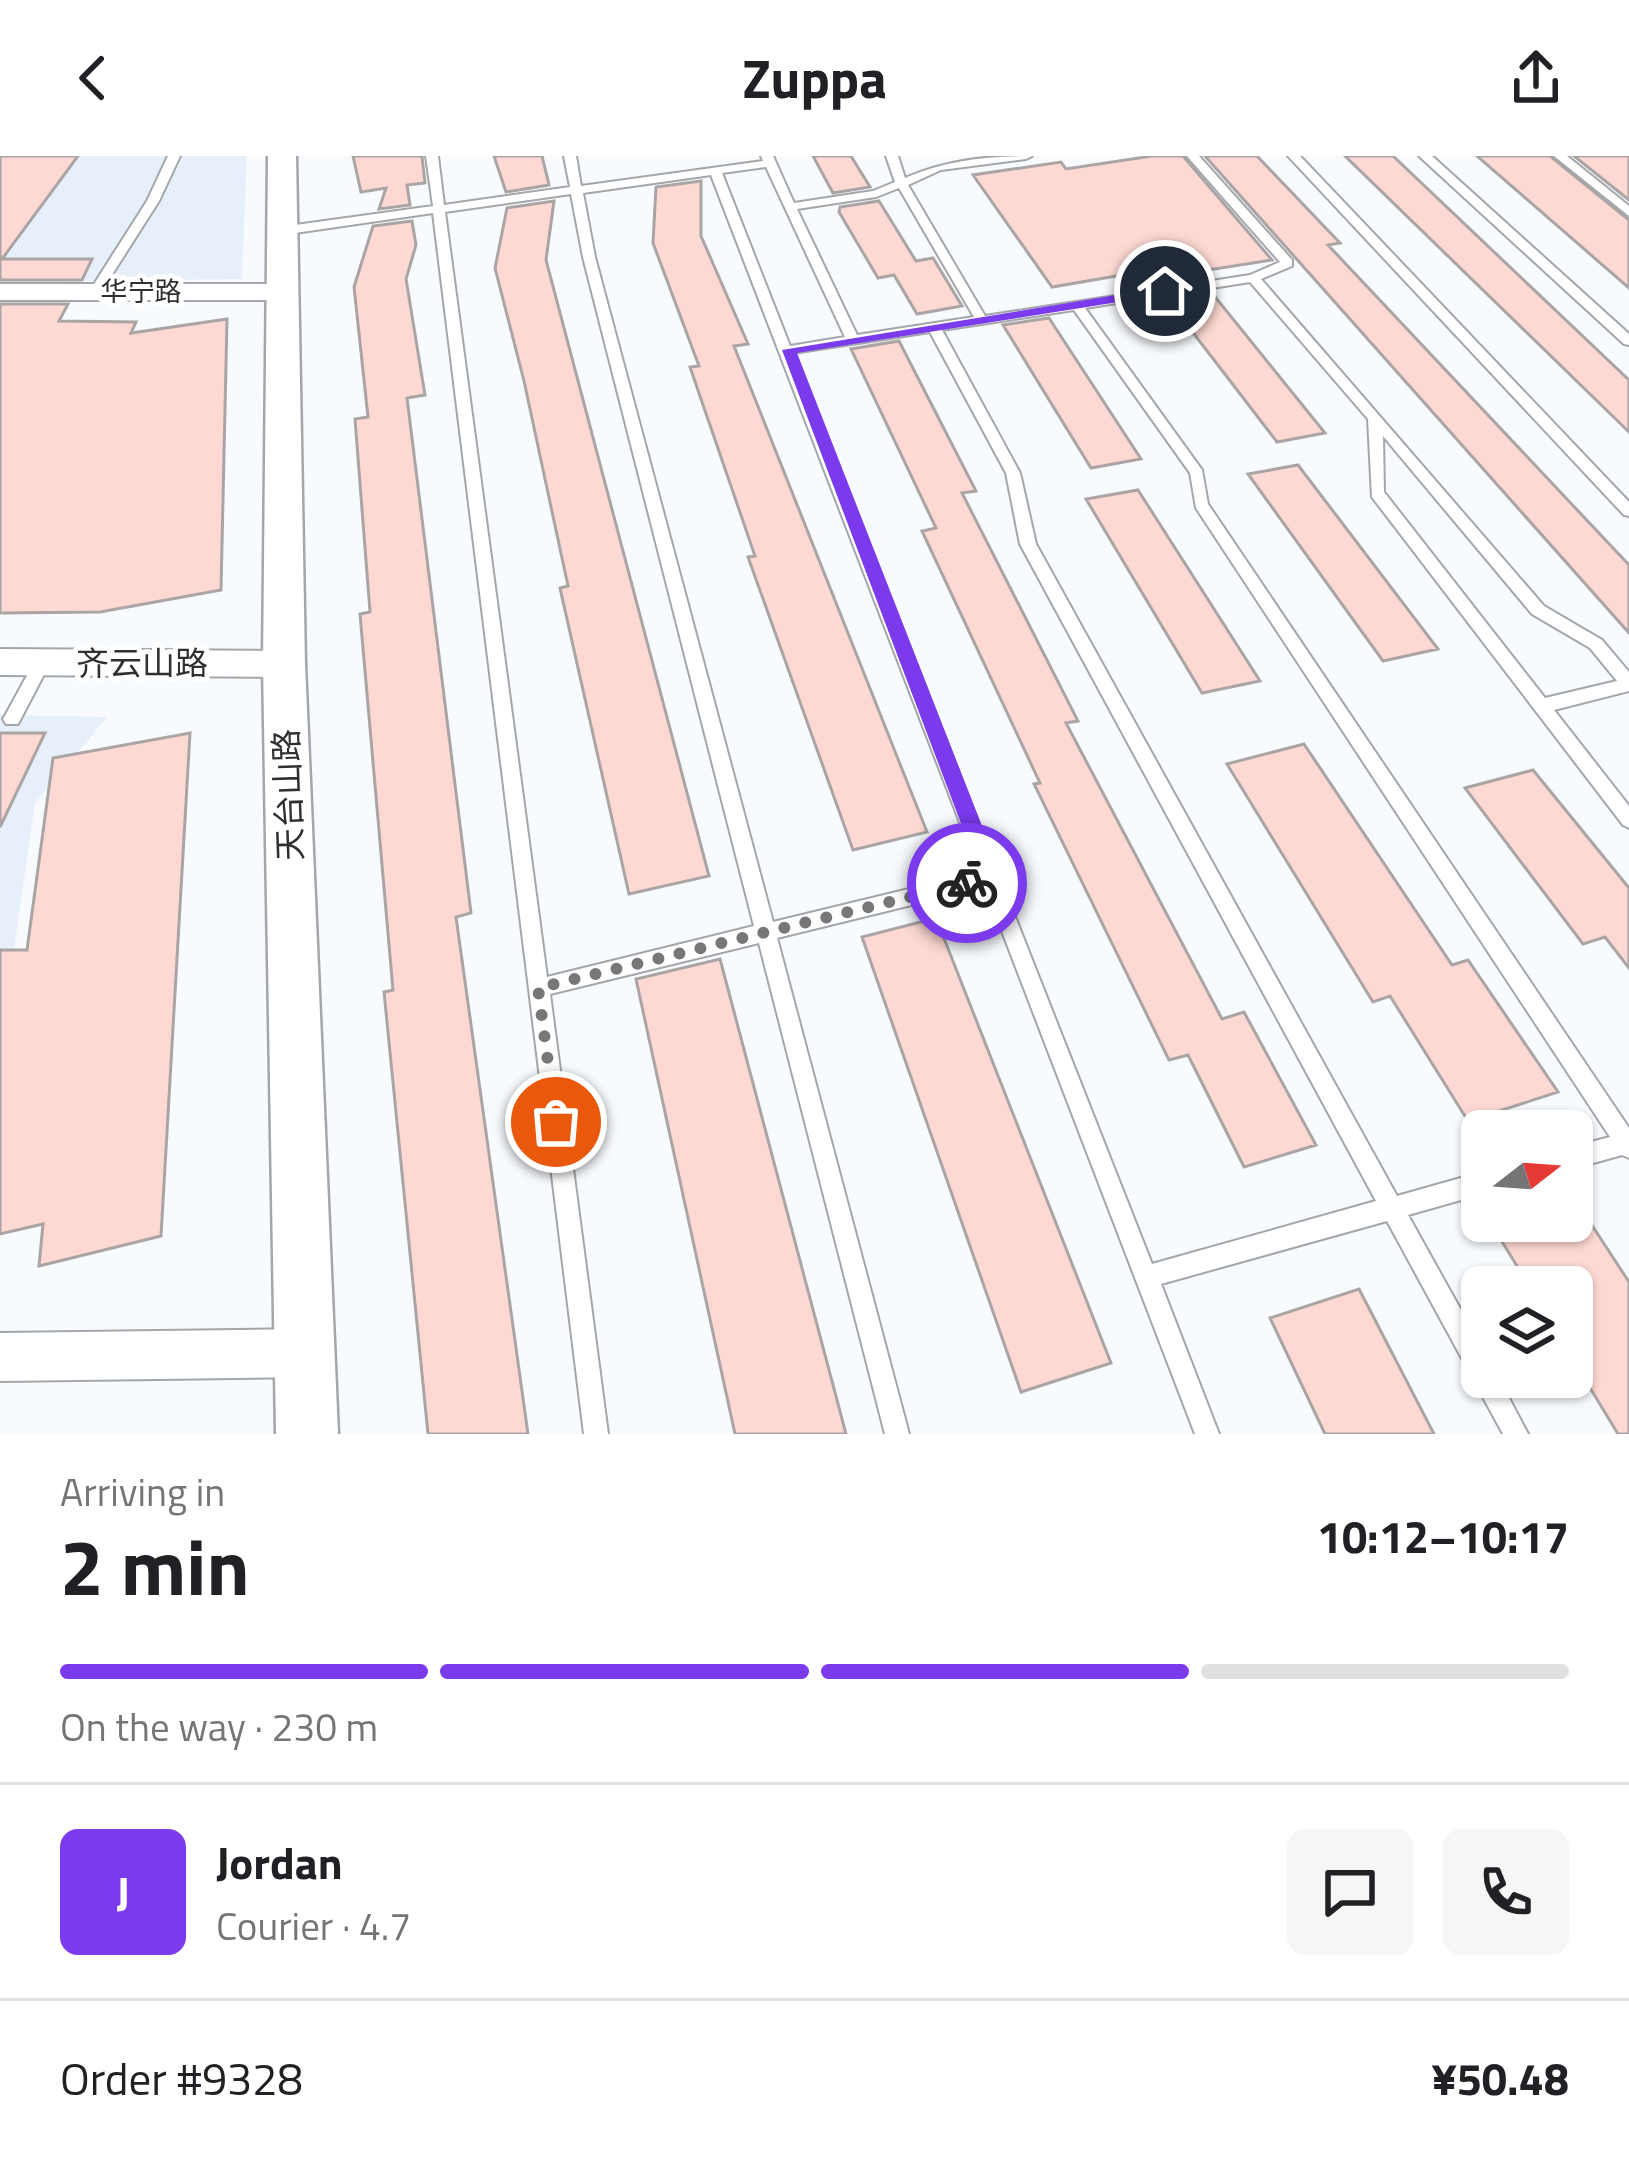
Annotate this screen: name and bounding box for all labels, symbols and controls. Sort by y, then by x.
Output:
text: Zuppa [742,37,887,119]
icon: back [60,45,126,111]
icon: share [1503,45,1569,111]
pin [1114,240,1216,342]
icon: home [1132,258,1198,324]
street label: 华宁路 [101,270,182,311]
street label: 齐云山路 [76,638,208,688]
street label: 天台山路 [261,728,315,862]
courier [907,823,1027,943]
icon: bike [934,850,1000,916]
pin [505,1071,607,1173]
icon: bag [523,1089,589,1155]
north arrow [1461,1110,1593,1242]
map controls [1461,1110,1593,1398]
button: layers [1461,1266,1593,1398]
text: Arriving in [60,1462,225,1521]
text: 10:12–10:17 [1317,1502,1569,1570]
text: 2 min [60,1507,250,1625]
text: On the way · 230 m [60,1697,378,1756]
text: Jordan [216,1828,343,1896]
button: chat [1287,1829,1413,1955]
button: phone [1443,1829,1569,1955]
text: J [116,1858,130,1926]
text: Courier · 4.7 [216,1896,411,1955]
text: Order #9328 [60,2044,303,2112]
text: ¥50.48 [1431,2044,1569,2112]

